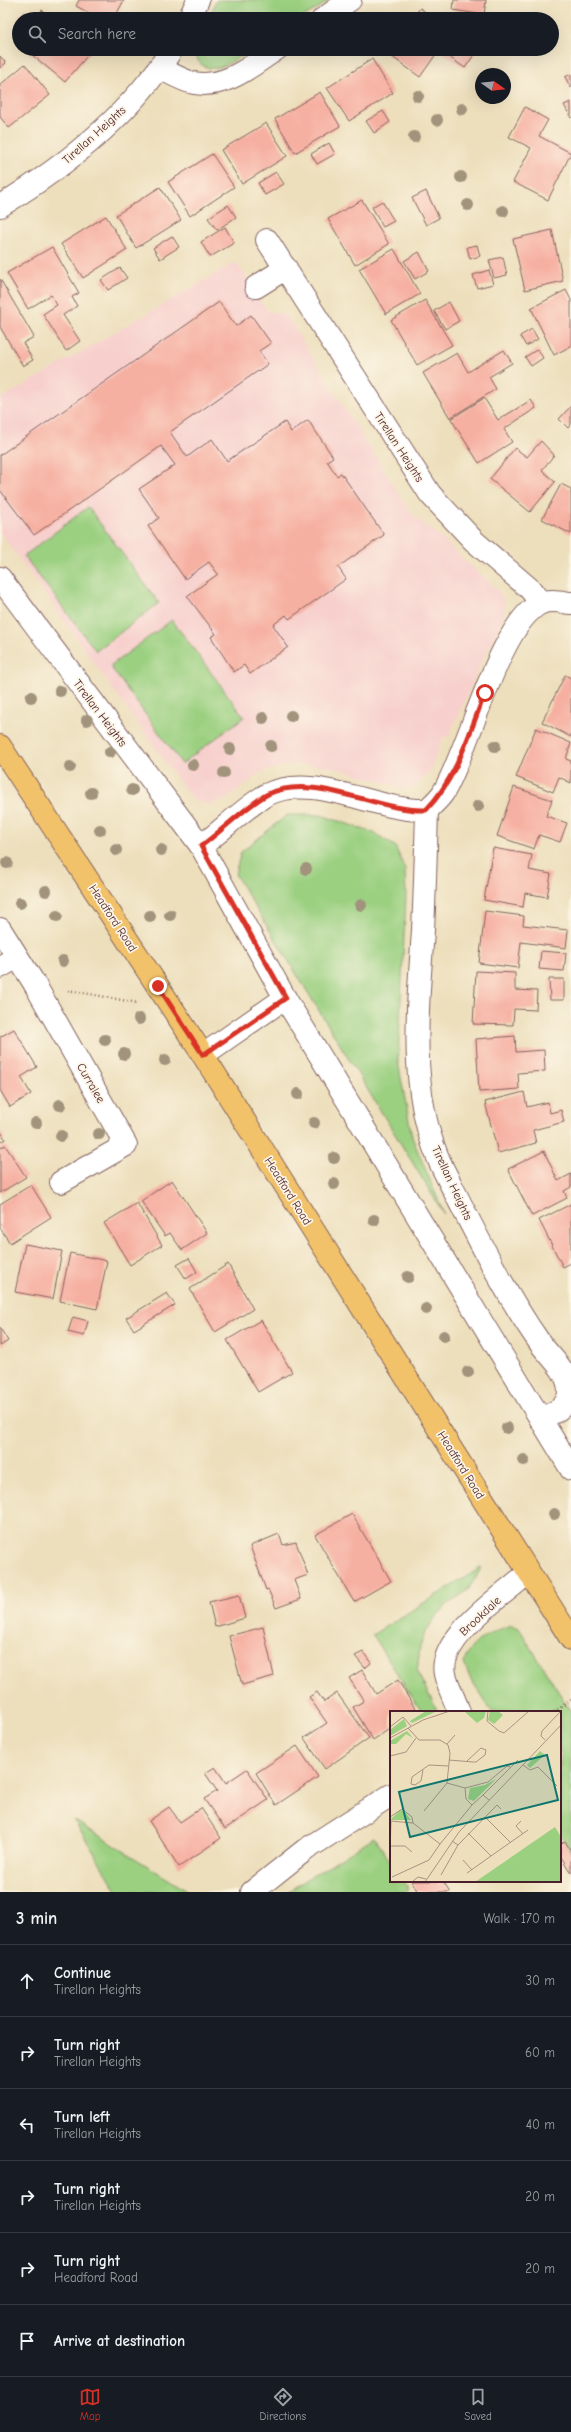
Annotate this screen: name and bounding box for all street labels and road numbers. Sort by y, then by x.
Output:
street label: Tirellan Heights [59,103,129,167]
street label: Tirellan Heights [371,410,427,484]
street label: Tirellan Heights [70,677,130,749]
street label: Headford Road [86,882,140,954]
street label: Curralee [74,1061,108,1105]
street label: Tirellan Heights [429,1144,475,1222]
street label: Headford Road [262,1154,314,1228]
street label: Headford Road [435,1428,487,1502]
street label: Brookdale [456,1593,504,1639]

